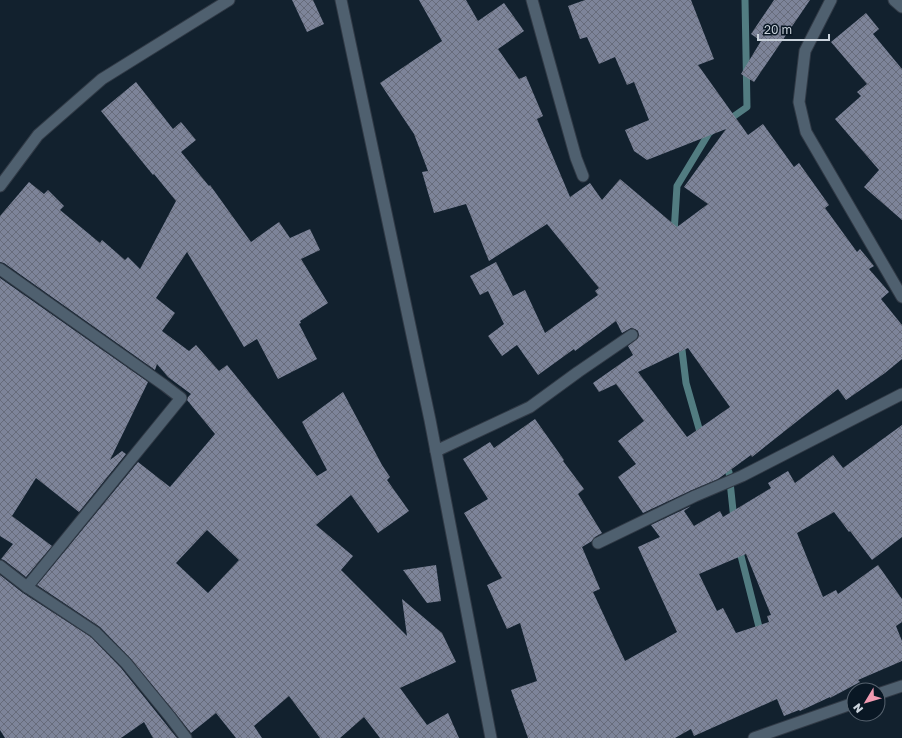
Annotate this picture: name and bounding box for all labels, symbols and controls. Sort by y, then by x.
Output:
scale bar [758,16,829,42]
text: 20 m [764,22,792,37]
north arrow [846,682,886,722]
text: N [850,701,865,716]

